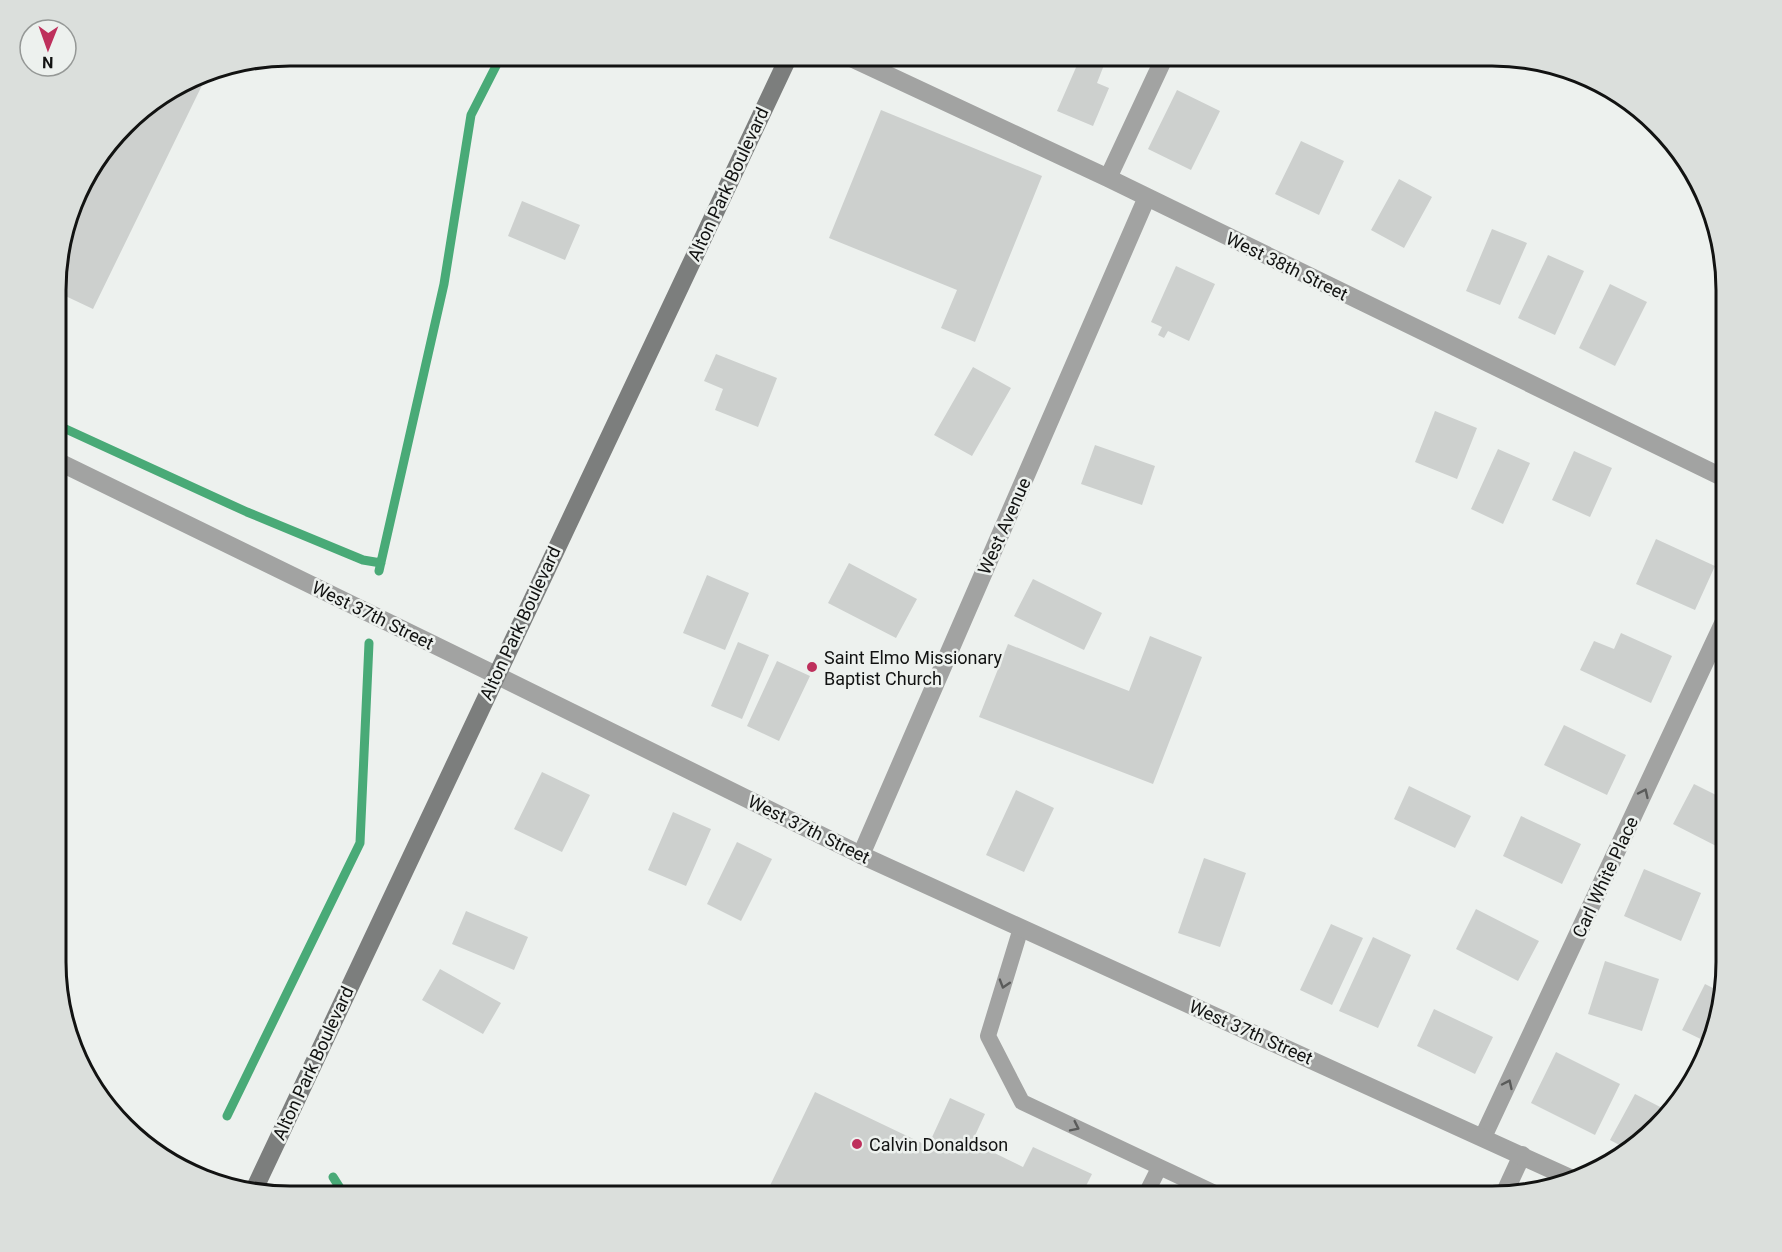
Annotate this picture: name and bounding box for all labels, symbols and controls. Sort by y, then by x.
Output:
north arrow [18,18,78,78]
text: N [42,53,54,72]
street label: Alton Park Boulevard [683,104,773,264]
street label: West 38th Street [1223,227,1351,305]
street label: West Avenue [973,474,1035,578]
street label: Alton Park Boulevard [475,543,565,703]
street label: West 37th Street [309,576,437,654]
place label: Saint Elmo Missionary Baptist Church [824,647,1003,689]
marker: Saint Elmo Missionary Baptist Church [805,660,819,674]
one-way arrow [1636,789,1648,800]
street label: West 37th Street [745,790,873,868]
street label: Carl White Place [1568,813,1642,941]
one-way arrow [999,978,1011,989]
street label: Alton Park Boulevard [268,983,358,1143]
street label: West 37th Street [1186,995,1316,1069]
one-way arrow [1501,1080,1513,1091]
one-way arrow [1068,1120,1079,1132]
place label: Calvin Donaldson [869,1134,1008,1155]
marker: Calvin Donaldson [850,1137,864,1151]

